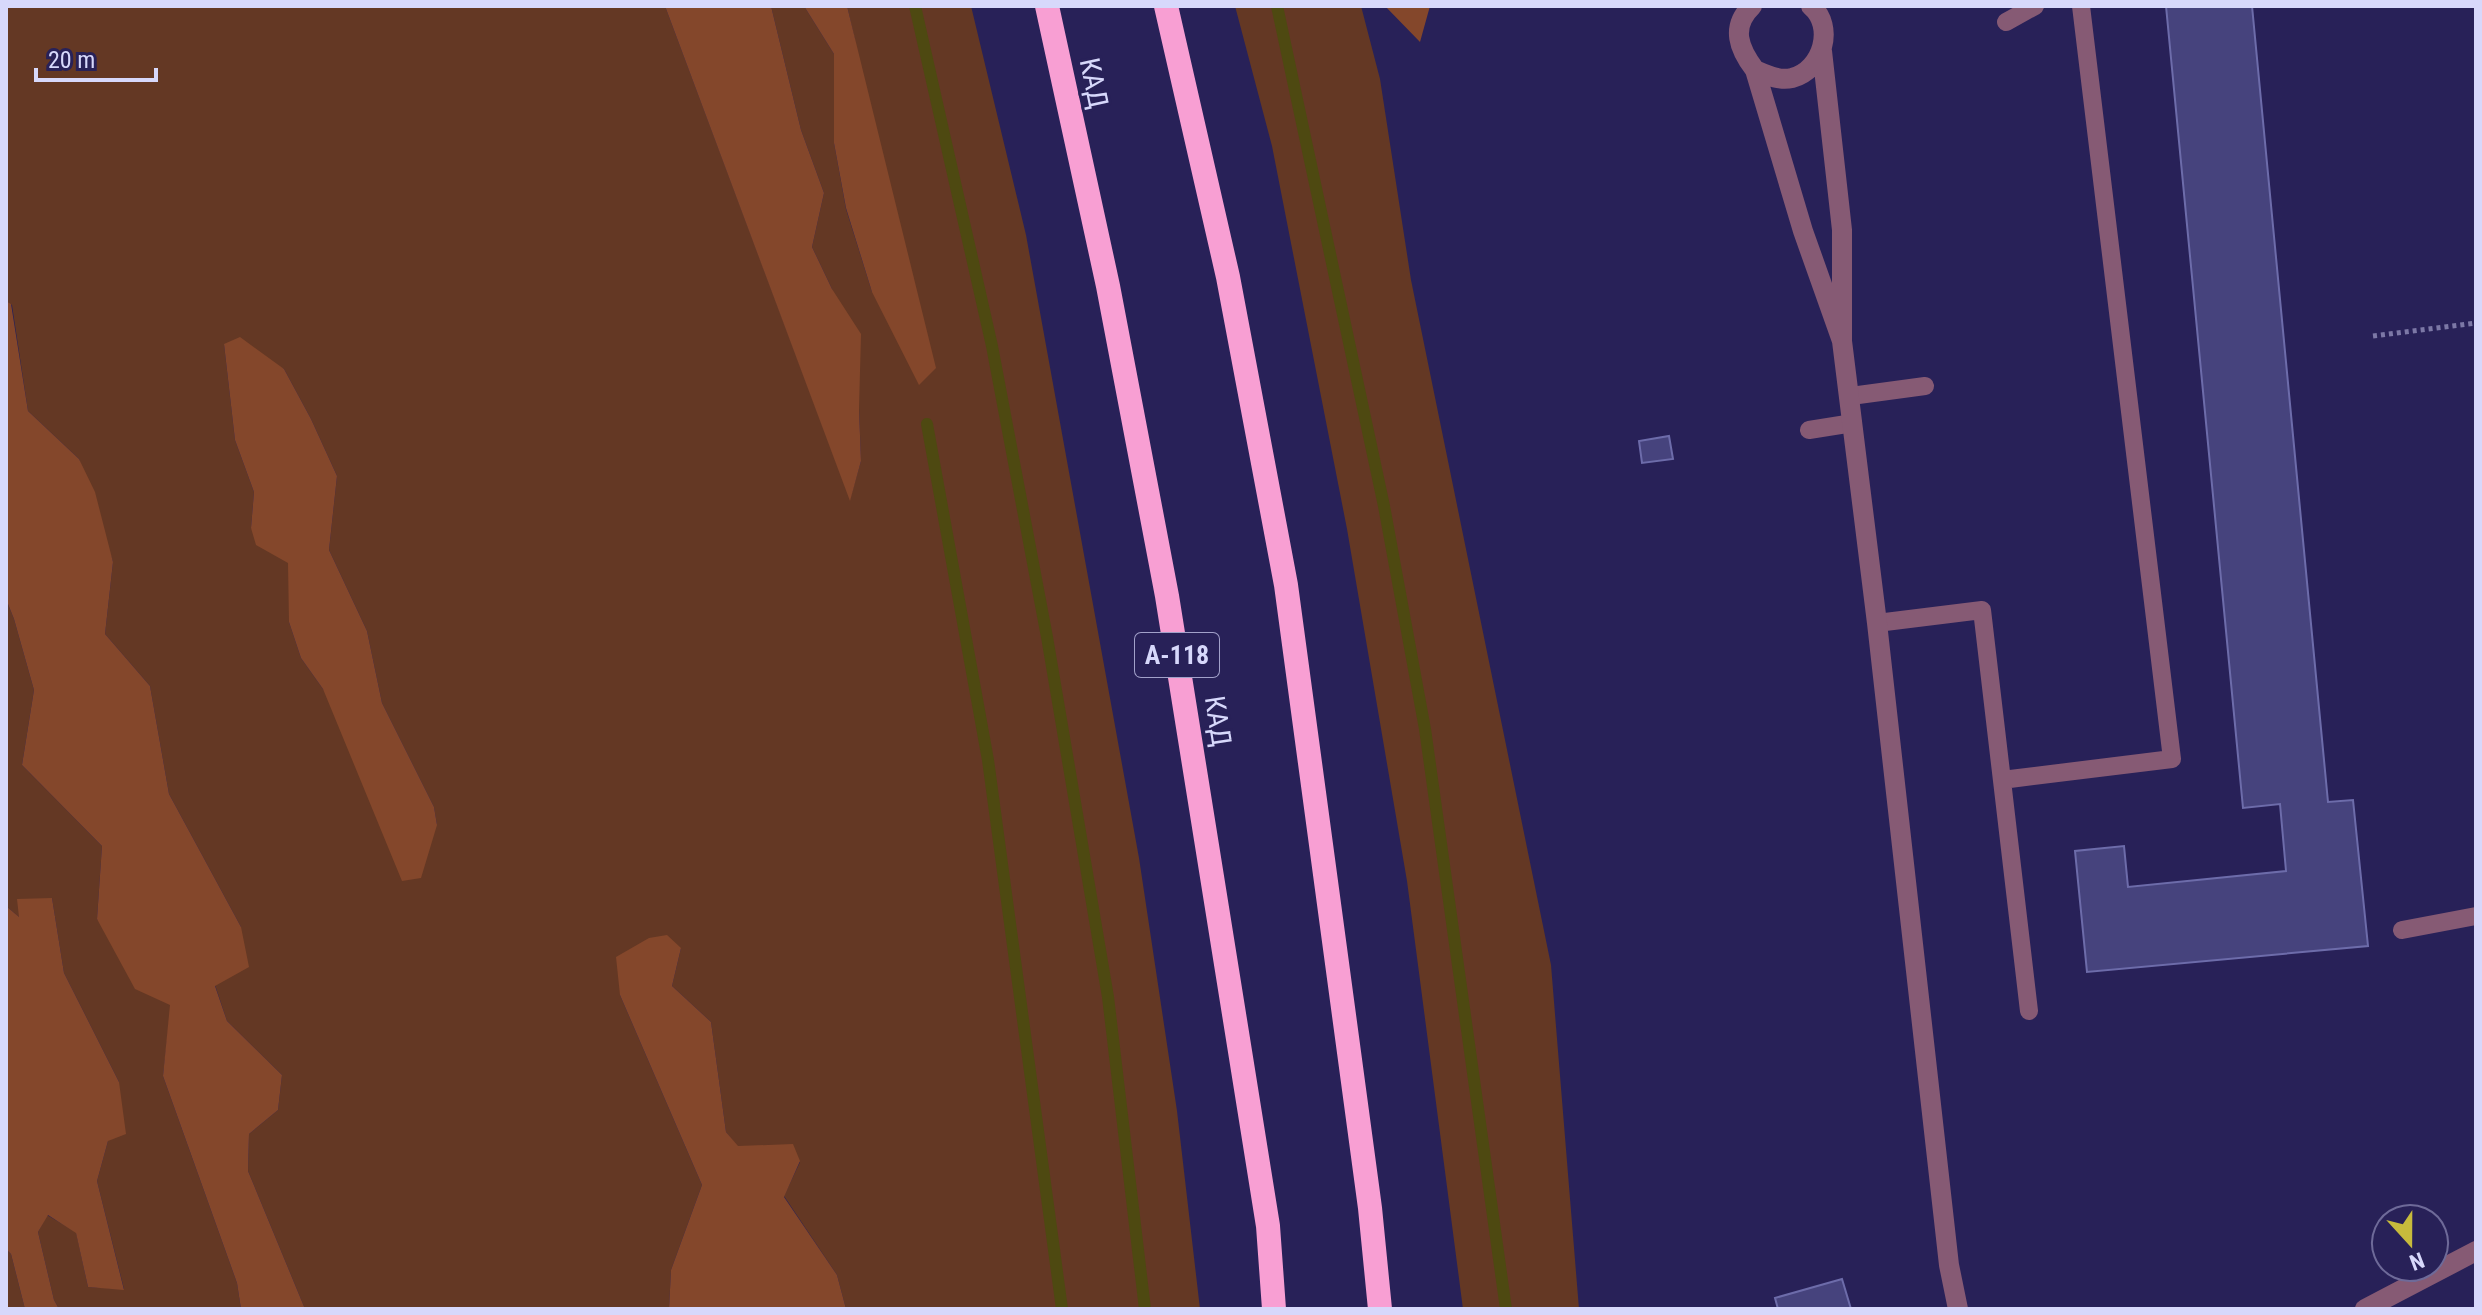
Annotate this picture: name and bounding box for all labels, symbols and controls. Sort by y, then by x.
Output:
scale bar [36,32,156,82]
text: 20 m [48,46,95,74]
street label: КАД [1073,55,1115,111]
road number: А-118 [1135,633,1219,677]
street label: КАД [1198,693,1238,749]
north arrow [2370,1203,2450,1283]
text: N [2406,1247,2428,1275]

